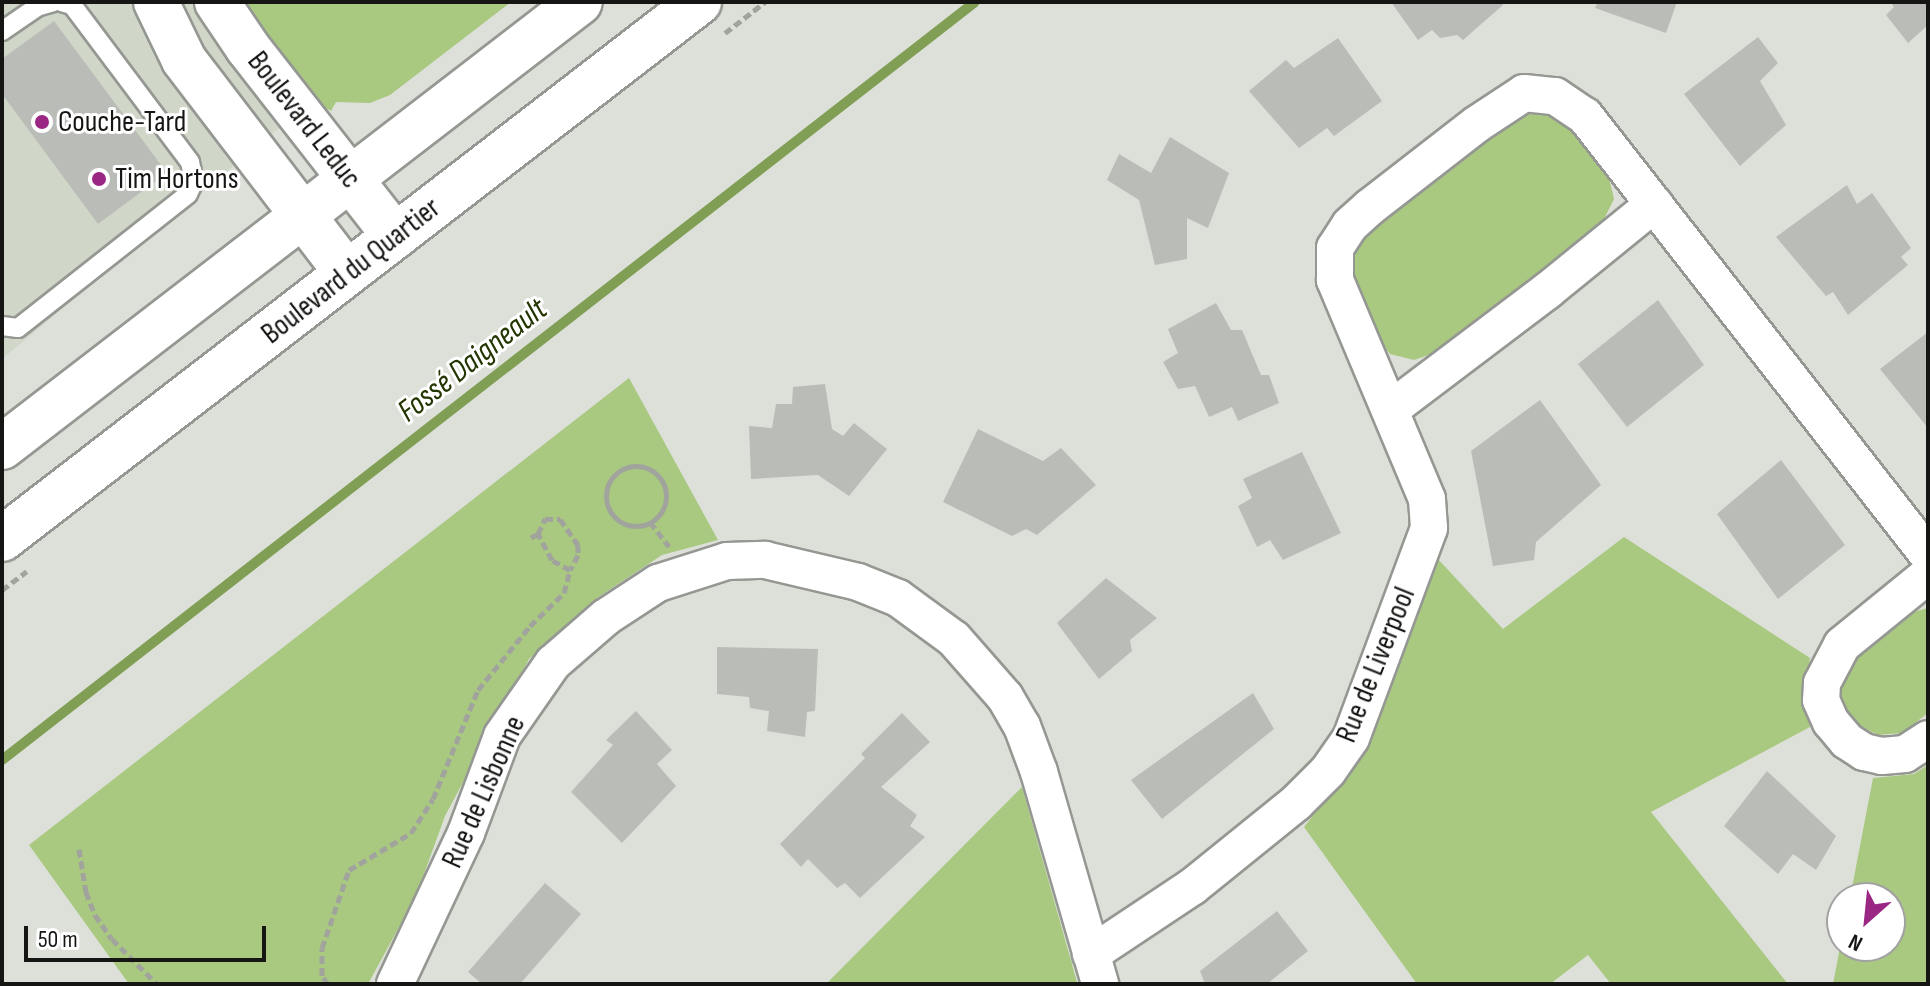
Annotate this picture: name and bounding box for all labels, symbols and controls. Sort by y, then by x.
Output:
street label: Boulevard Leduc [239,44,369,196]
place label: Couche-Tard [58,104,186,140]
marker: Couche-Tard [33,113,51,131]
place label: Tim Hortons [115,161,238,197]
marker: Tim Hortons [90,170,108,188]
street label: Boulevard du Quartier [254,190,448,352]
water label: Fossé Daigneault [391,291,555,431]
street label: Rue de Liverpool [1329,582,1423,748]
street label: Rue de Lisbonne [434,710,534,874]
north arrow [1826,882,1906,962]
scale bar [28,910,270,960]
text: 50 m [38,925,78,954]
text: N [1844,927,1867,957]

